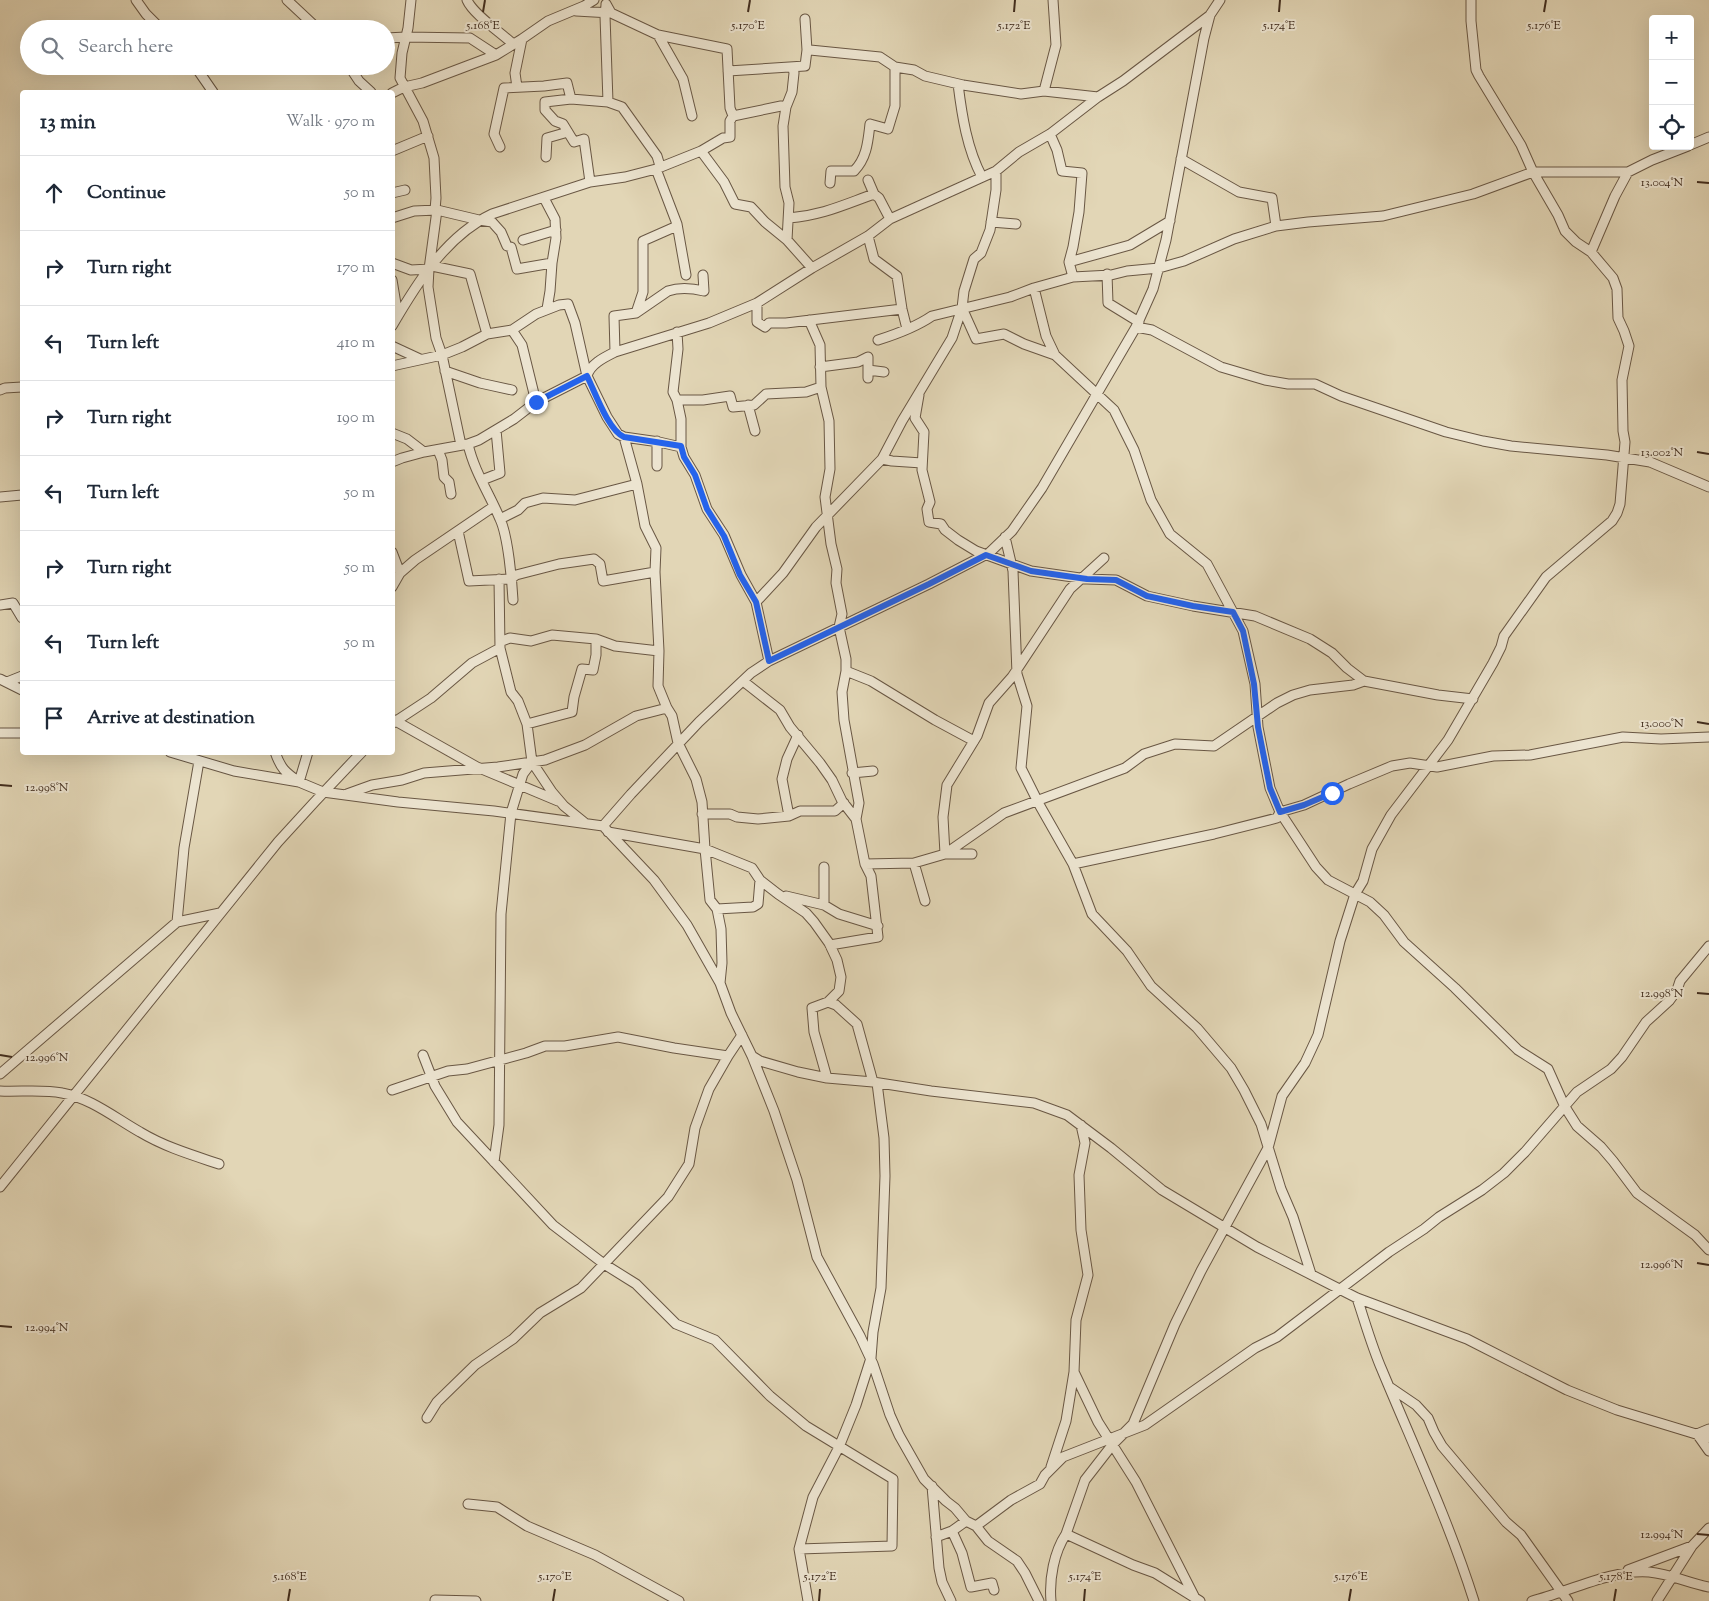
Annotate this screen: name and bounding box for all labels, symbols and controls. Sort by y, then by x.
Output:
map controls [1649,15,1694,150]
button: + [1649,15,1694,60]
text: 5.168°E [465,17,501,35]
text: 5.170°E [730,17,765,35]
text: 5.172°E [997,17,1031,35]
text: 5.174°E [1262,17,1296,35]
text: 5.176°E [1526,17,1562,35]
search box [20,20,395,75]
icon: search [38,34,66,62]
text: Search here [78,34,173,61]
button: − [1649,60,1694,105]
button: locate [1649,105,1694,150]
text: 13 min [40,108,96,138]
text: Walk · 970 m [286,111,375,134]
text: 13.004°N [1641,174,1684,192]
icon: ahead [40,179,68,207]
text: Continue [87,180,166,207]
text: 50 m [344,182,375,205]
icon: right [40,254,68,282]
text: Turn right [87,255,171,282]
text: 170 m [337,257,375,280]
icon: left [40,329,68,357]
text: Turn left [87,330,159,357]
text: 410 m [337,332,375,355]
route end [525,391,548,414]
icon: right [40,404,68,432]
text: Turn right [87,405,171,432]
text: 190 m [337,407,375,430]
text: 13.002°N [1641,444,1684,462]
icon: left [40,479,68,507]
text: Turn left [87,480,159,507]
text: 50 m [344,482,375,505]
icon: right [40,554,68,582]
text: Turn right [87,555,171,582]
text: 50 m [344,557,375,580]
icon: left [40,629,68,657]
text: Turn left [87,630,159,657]
text: 50 m [344,632,375,655]
icon: arrive [40,704,68,732]
text: Arrive at destination [87,705,255,732]
text: 13.000°N [1640,715,1684,733]
text: 12.998°N [26,779,69,797]
route start [1321,782,1344,805]
text: 12.998°N [1641,985,1684,1003]
text: 12.996°N [26,1049,69,1067]
text: 12.996°N [1641,1256,1684,1274]
text: 12.994°N [26,1319,69,1337]
text: 12.994°N [1641,1526,1684,1544]
text: 5.168°E [272,1568,308,1586]
text: 5.170°E [537,1568,572,1586]
text: 5.172°E [803,1568,837,1586]
text: 5.174°E [1068,1568,1102,1586]
text: 5.176°E [1333,1568,1369,1586]
text: 5.178°E [1598,1568,1634,1586]

